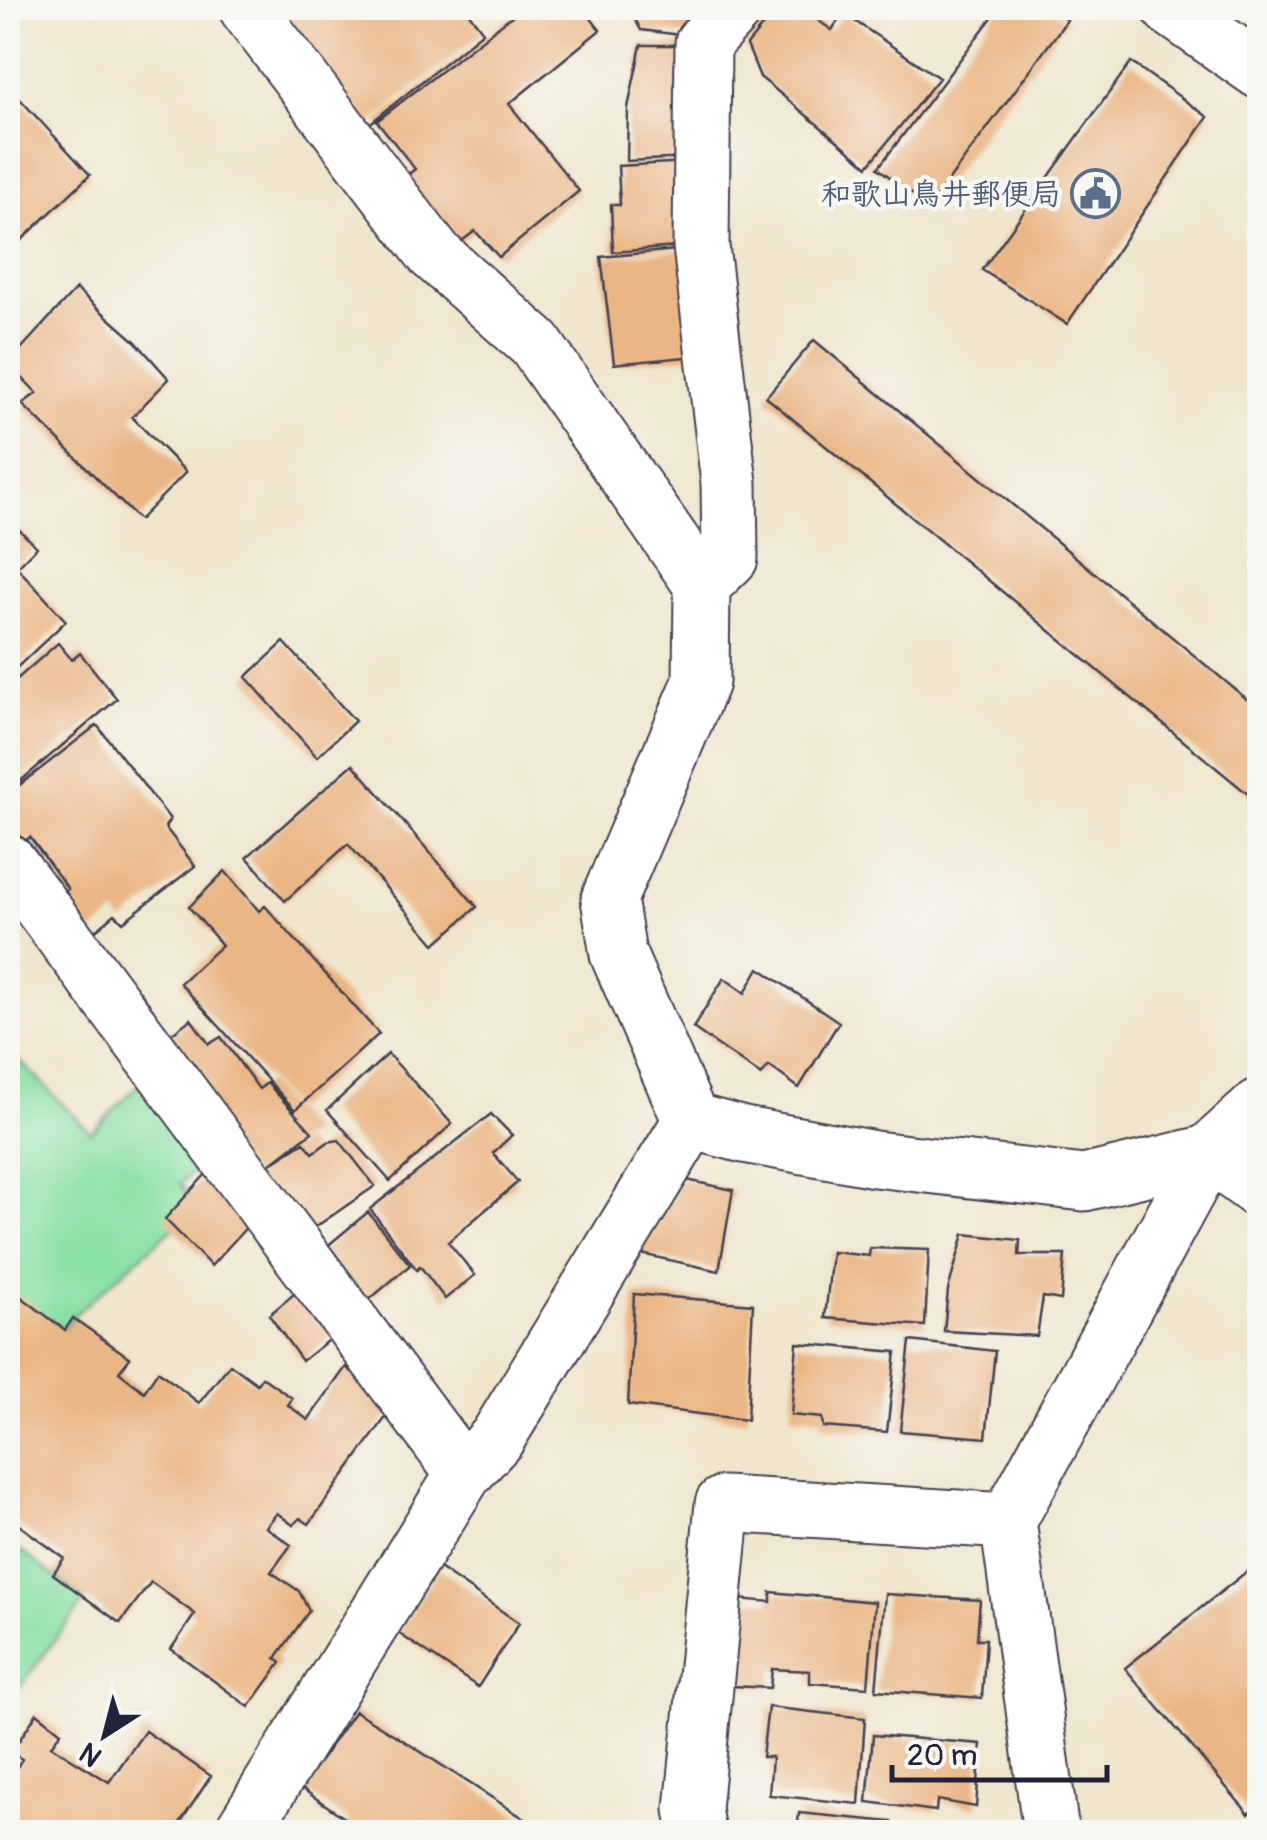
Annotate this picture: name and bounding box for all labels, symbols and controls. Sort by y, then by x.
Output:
public building icon: 和歌山鳥井郵便局 [1070,168,1122,220]
place label: 和歌山鳥井郵便局 [821,176,1061,213]
north arrow [55,1685,155,1785]
scale bar [892,1720,1107,1782]
text: N [73,1734,109,1774]
text: 20 m [907,1737,977,1774]

